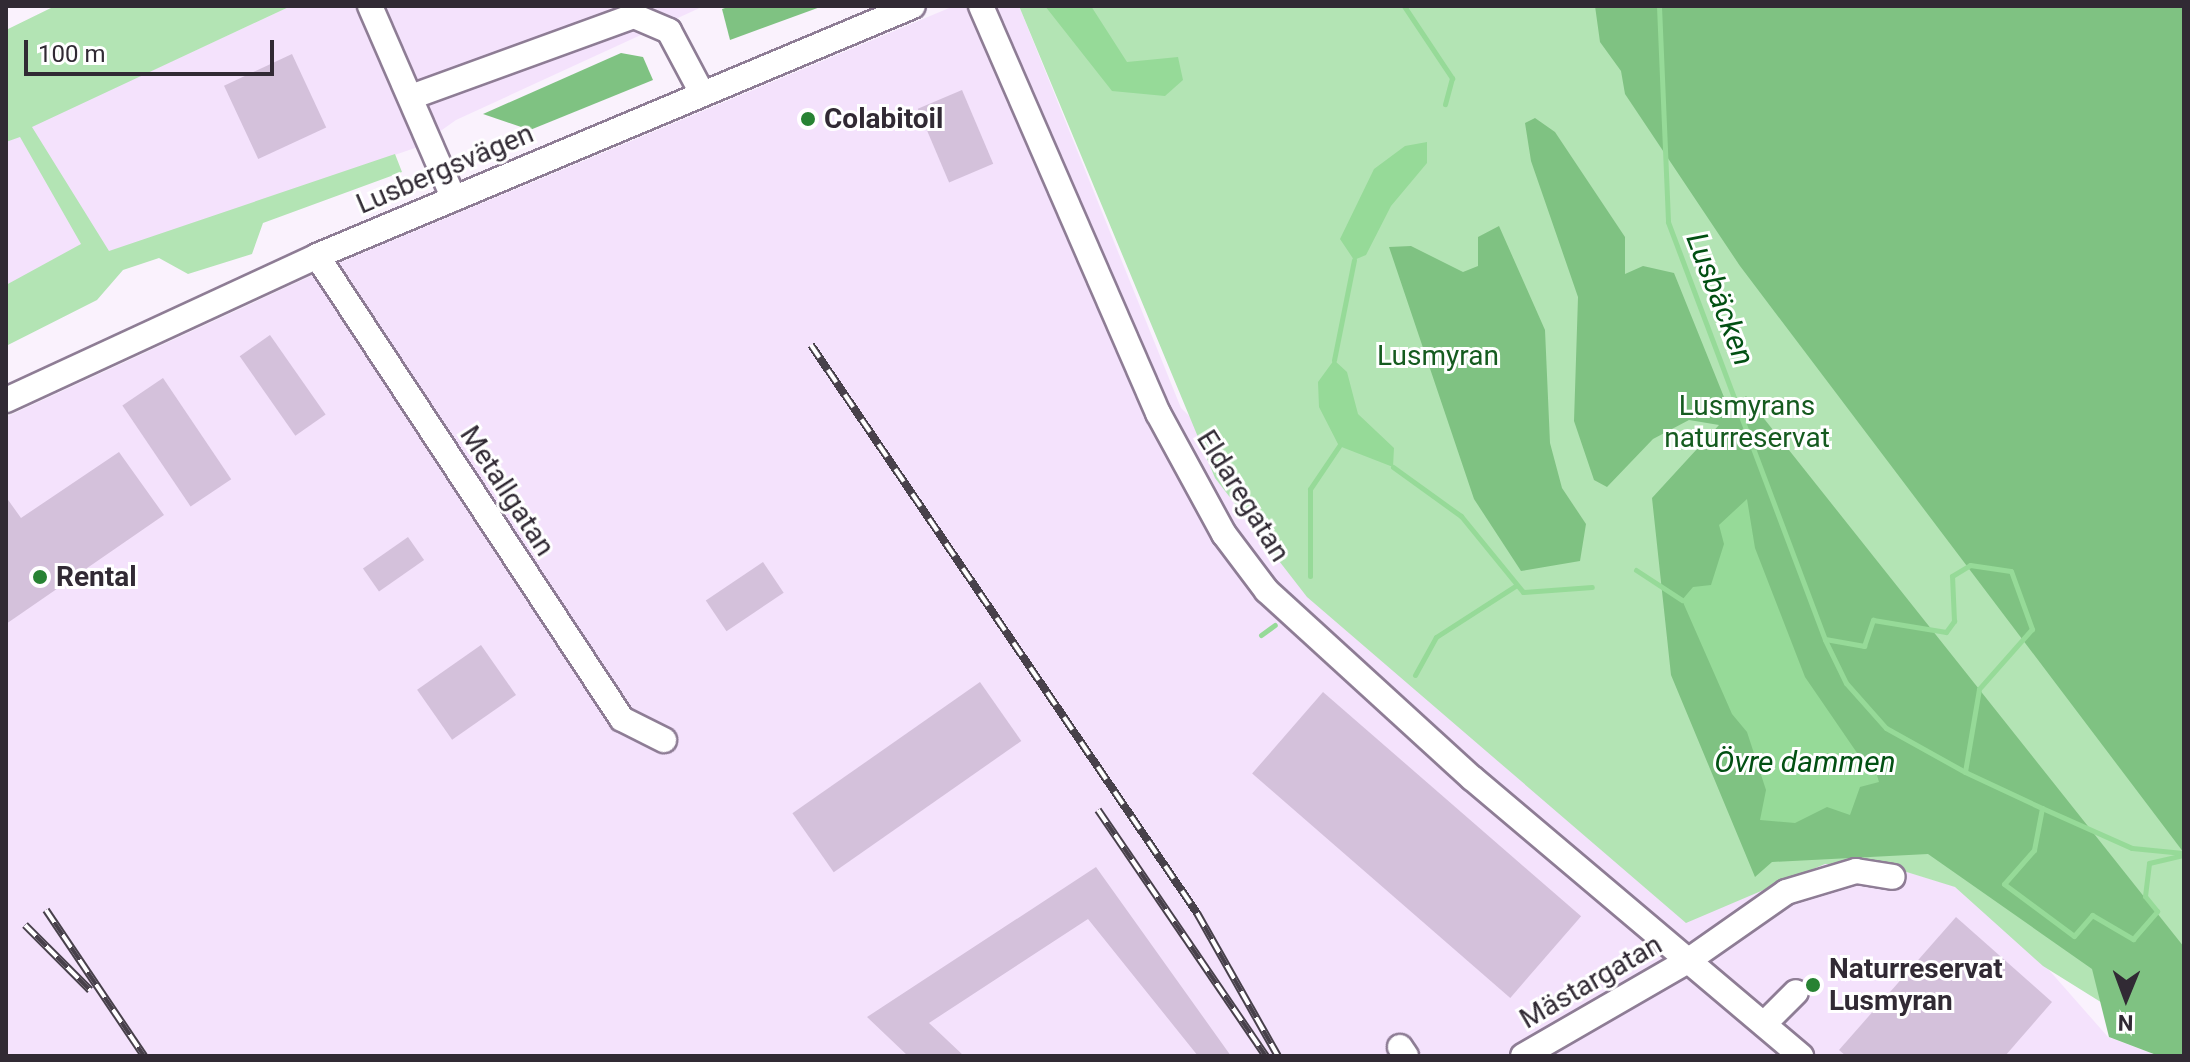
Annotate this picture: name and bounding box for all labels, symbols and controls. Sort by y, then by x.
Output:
scale bar [28,24,278,74]
text: 100 m [38,40,105,68]
place label: Colabitoil [824,102,943,136]
marker: Colabitoil [799,110,817,128]
street label: Lusbergsvägen [351,117,539,221]
water label: Lusbäcken [1678,227,1762,371]
park label: Lusmyran [1377,339,1499,373]
park label: Lusmyrans naturreservat [1664,389,1830,455]
street label: Metallgatan [453,420,561,562]
street label: Eldaregatan [1189,424,1297,568]
place label: Rental [56,560,137,594]
marker: Rental [31,568,49,586]
water label: Övre dammen [1714,744,1896,780]
street label: Mästargatan [1514,928,1668,1036]
place label: Naturreservat Lusmyran [1829,952,2003,1018]
north arrow [2086,958,2166,1038]
marker: Naturreservat Lusmyran [1804,976,1822,994]
text: N [2118,1010,2134,1035]

